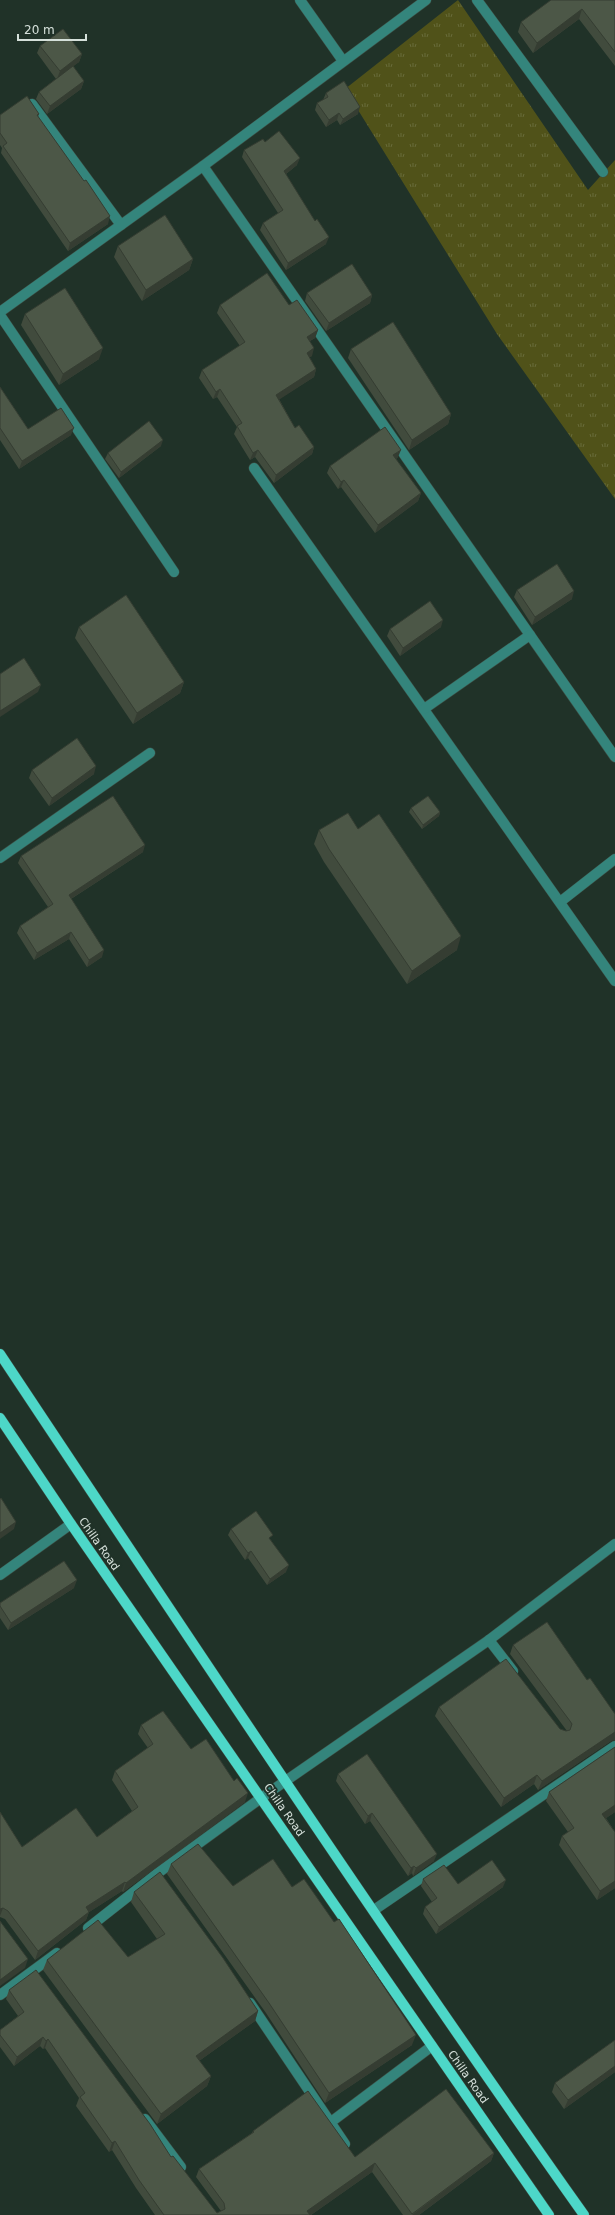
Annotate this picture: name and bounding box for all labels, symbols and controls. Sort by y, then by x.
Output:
scale bar [18,16,86,42]
text: 20 m [24,23,55,37]
street label: Chilla Road [76,1515,122,1573]
street label: Chilla Road [261,1781,307,1839]
street label: Chilla Road [445,2048,491,2106]

